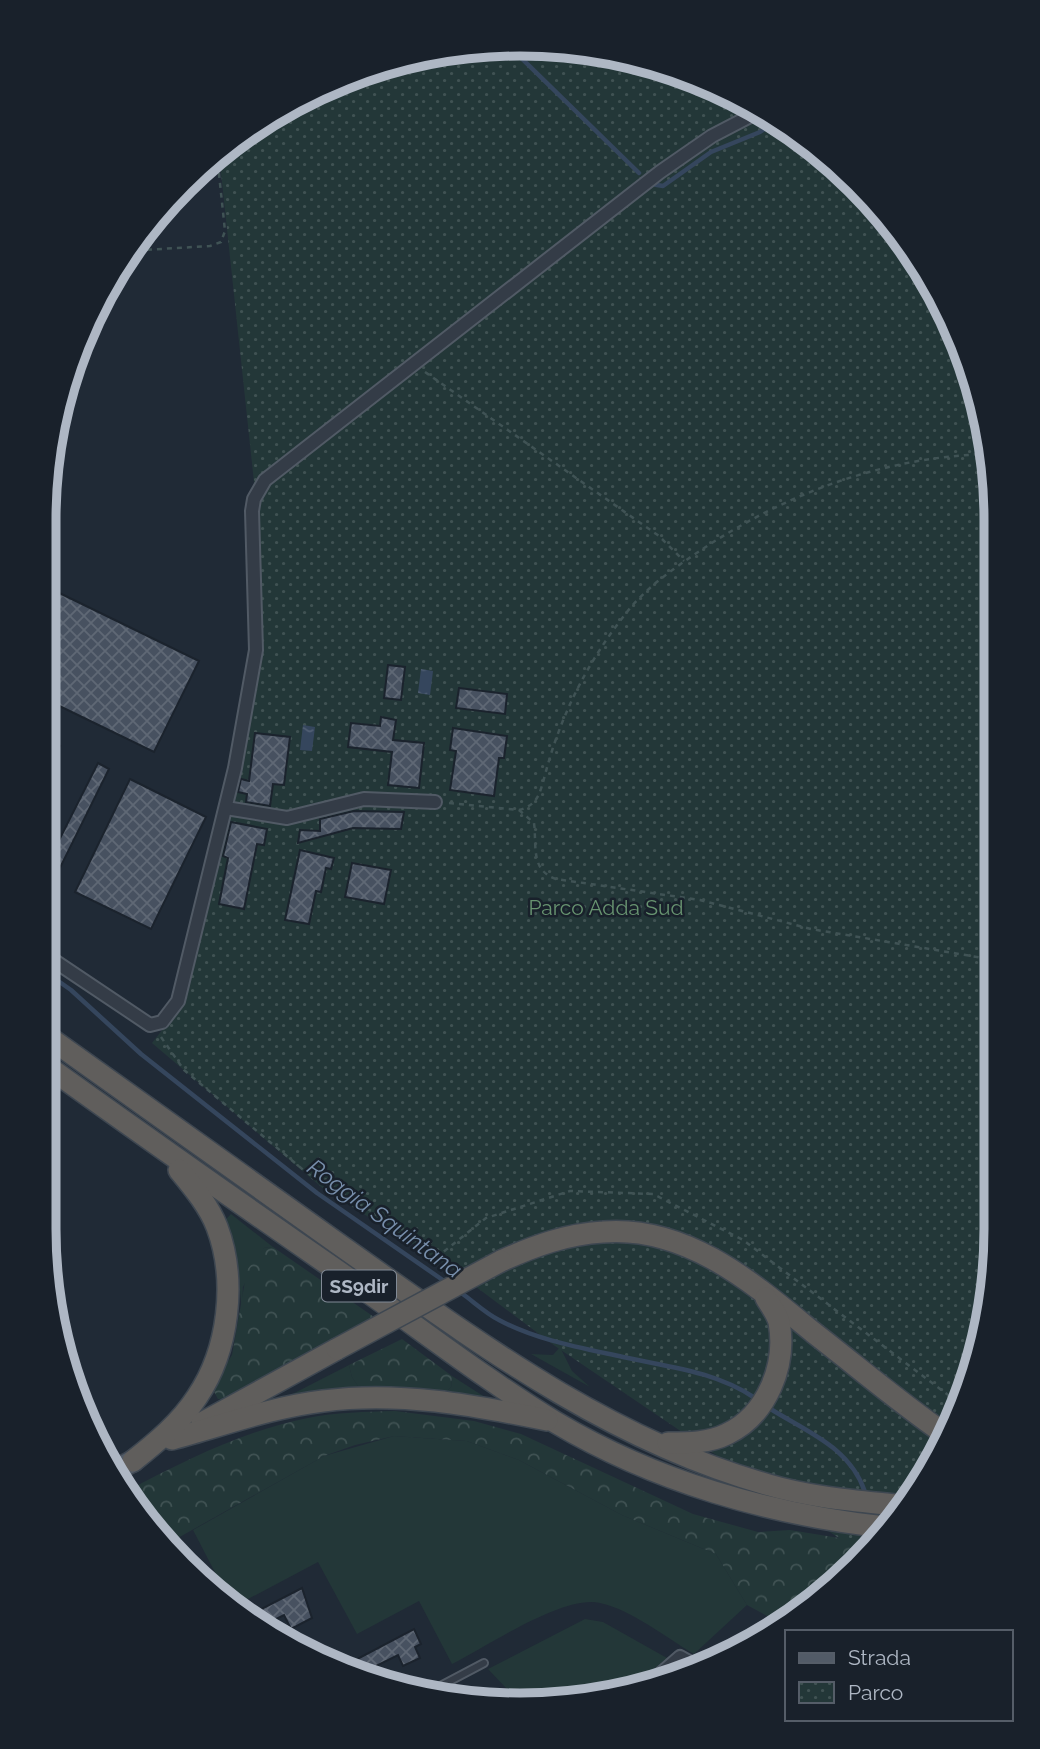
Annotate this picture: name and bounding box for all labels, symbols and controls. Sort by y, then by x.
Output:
park label: Parco Adda Sud [528,895,684,920]
water label: Roggia Squintana [303,1153,468,1283]
road number: SS9dir [322,1270,396,1302]
legend [785,1630,1012,1721]
text: Strada [848,1645,911,1670]
text: Parco [848,1680,903,1705]

